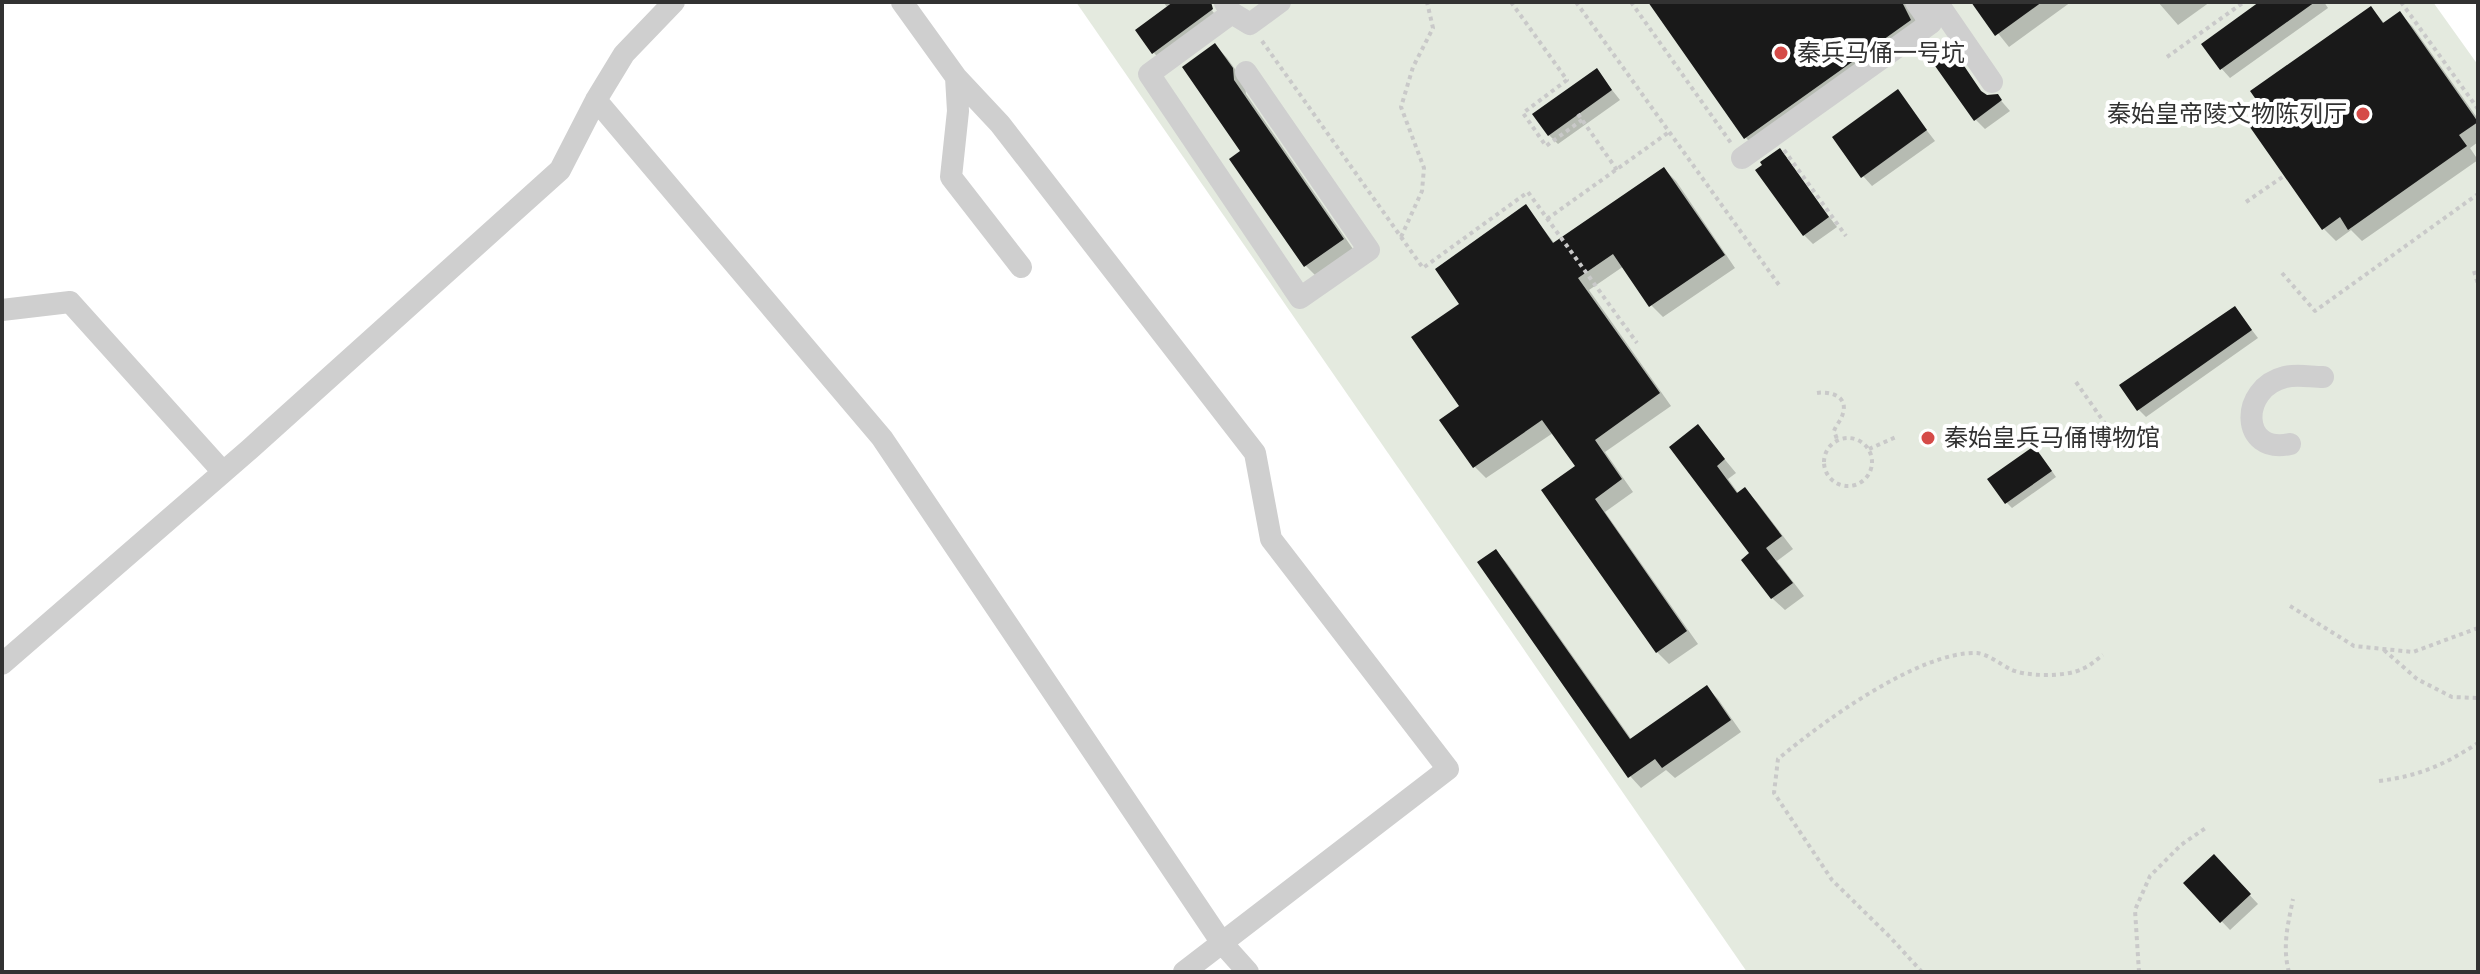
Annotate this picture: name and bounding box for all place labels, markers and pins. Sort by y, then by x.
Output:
place label: 秦兵马俑一号坑 [1797,39,1965,67]
marker: 秦兵马俑一号坑 [1772,44,1790,62]
place label: 秦始皇帝陵文物陈列厅 [2107,100,2347,128]
marker: 秦始皇帝陵文物陈列厅 [2354,105,2372,123]
place label: 秦始皇兵马俑博物馆 [1944,424,2160,452]
marker: 秦始皇兵马俑博物馆 [1919,429,1937,447]

